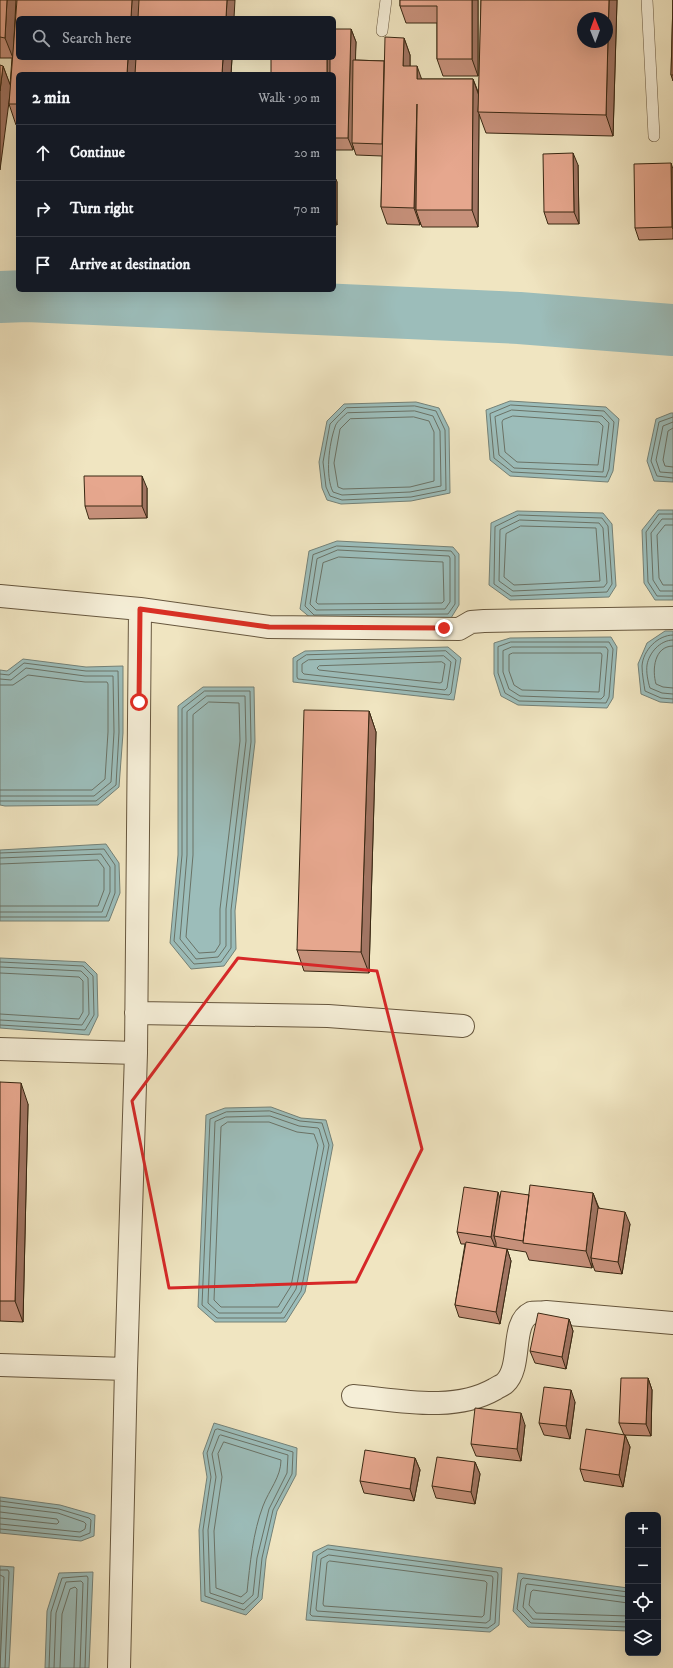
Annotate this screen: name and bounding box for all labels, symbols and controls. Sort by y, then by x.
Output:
north arrow [577,12,613,48]
search box [16,16,336,60]
icon: search [30,27,52,49]
text: Search here [62,29,131,48]
text: 2 min [32,87,70,109]
text: Walk · 90 m [258,90,320,106]
icon: ahead [32,142,54,164]
text: Continue [70,143,125,162]
text: 20 m [294,145,320,161]
icon: right [32,198,54,220]
text: Turn right [70,199,133,218]
text: 70 m [294,201,320,217]
icon: arrive [32,254,54,276]
text: Arrive at destination [70,255,190,274]
route end [435,619,453,637]
route start [130,693,148,711]
map controls [625,1512,661,1656]
button: + [625,1512,661,1548]
button: − [625,1548,661,1584]
button: locate [625,1584,661,1620]
button: layers [625,1620,661,1656]

